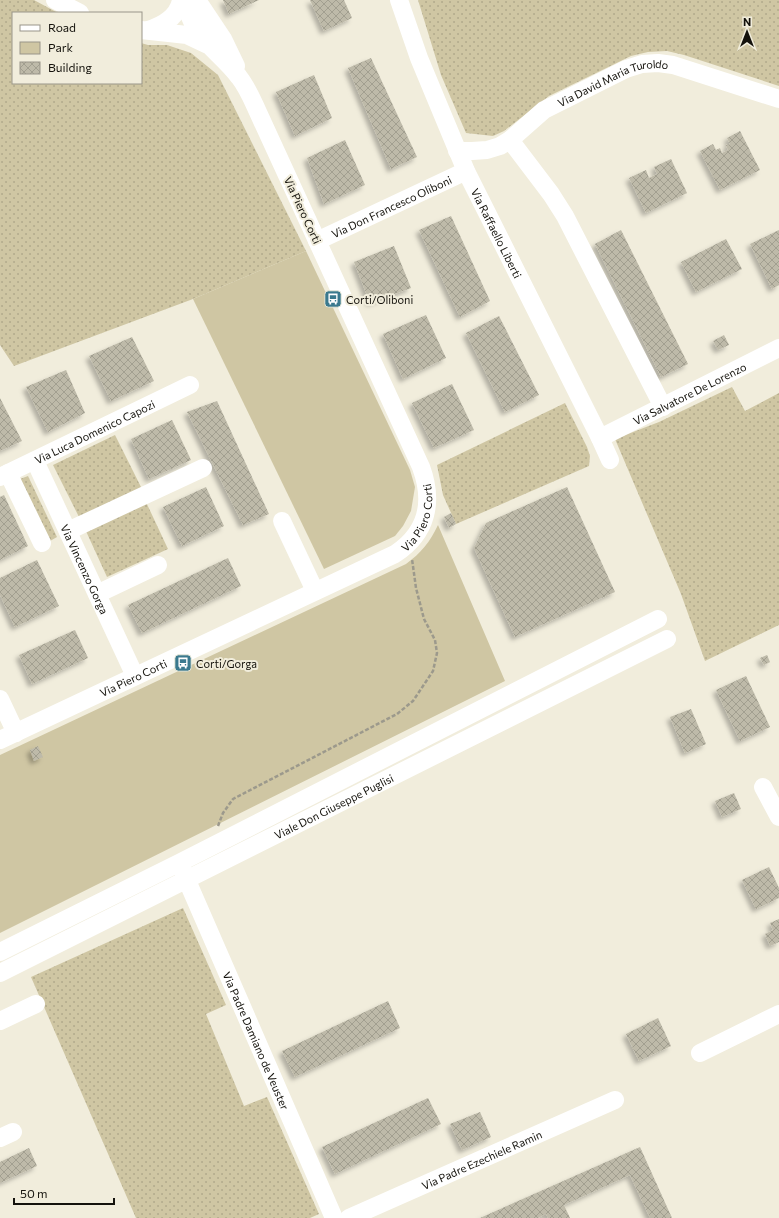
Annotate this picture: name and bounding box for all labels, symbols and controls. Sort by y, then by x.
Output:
legend [12,12,142,84]
north arrow [727,12,767,52]
text: N [743,15,751,28]
text: Road [48,20,76,34]
text: Park [48,40,74,54]
street label: Via David Maria Turoldo [555,56,670,109]
text: Building [48,60,92,74]
street label: Via Don Francesco Oliboni [329,172,454,240]
street label: Via Piero Corti [282,174,324,246]
street label: Via Raffaello Liberti [469,186,525,280]
bus stop icon: Corti/Oliboni [323,289,343,309]
place label: Corti/Oliboni [346,293,413,306]
street label: Via Salvatore De Lorenzo [631,359,748,427]
street label: Via Luca Domenico Capozi [32,397,157,466]
street label: Via Piero Corti [398,483,434,554]
street label: Via Vincenzo Gorga [59,522,112,616]
bus stop icon: Corti/Gorga [173,653,193,673]
street label: Via Piero Corti [97,656,169,699]
place label: Corti/Gorga [196,657,257,670]
street label: Viale Don Giuseppe Puglisi [272,771,395,841]
street label: Via Padre Damiano de Veuster [221,969,293,1112]
street label: Via Padre Ezechiele Ramin [419,1127,544,1192]
scale bar [14,1180,114,1206]
text: 50 m [20,1186,48,1200]

